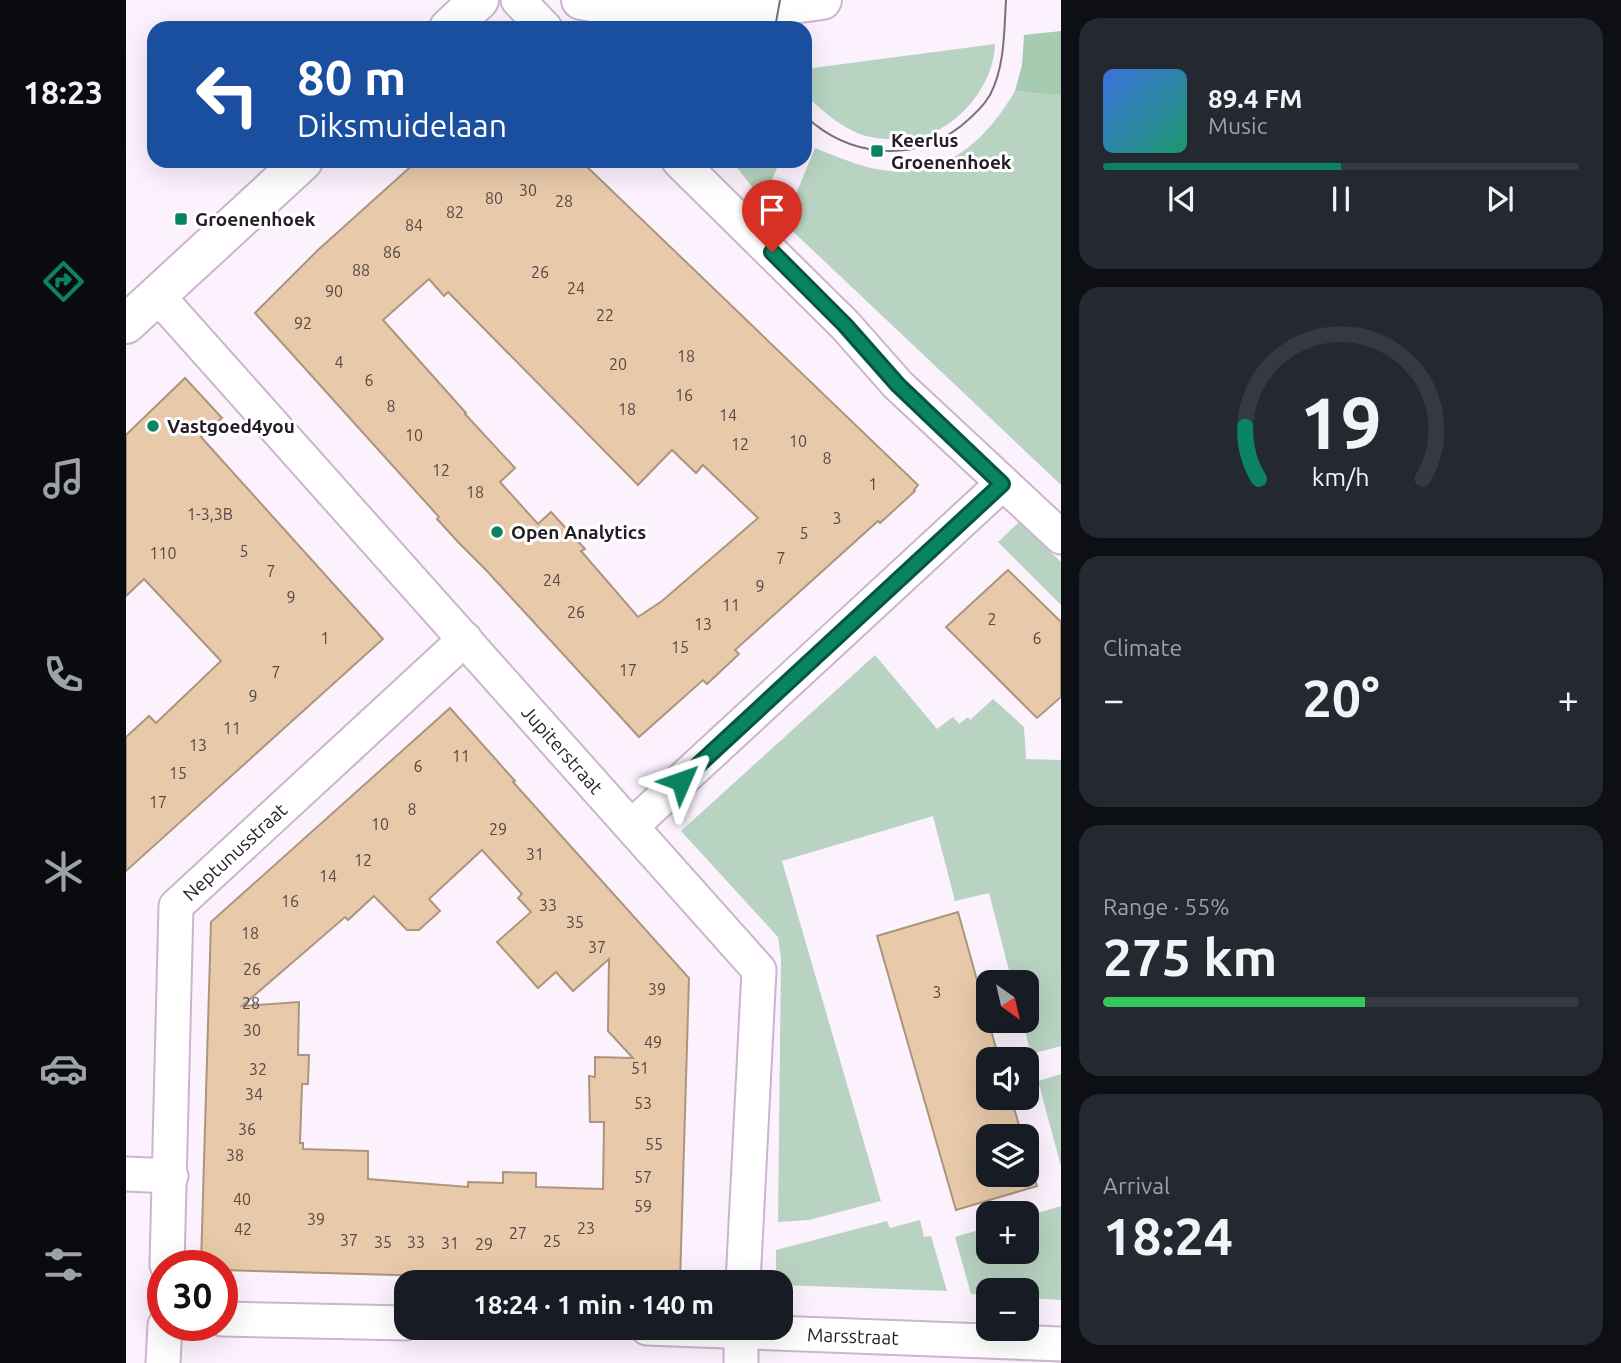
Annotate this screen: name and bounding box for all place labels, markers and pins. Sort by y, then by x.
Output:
place label: Keerlus Groenenhoek [891,129,1012,173]
marker: Keerlus Groenenhoek [869,143,885,159]
pin [742,180,802,252]
place label: Groenenhoek [195,208,316,230]
marker: Groenenhoek [173,211,189,227]
place label: Vastgoed4you [167,415,295,437]
marker: Vastgoed4you [145,418,161,434]
place label: Open Analytics [511,521,646,543]
marker: Open Analytics [489,524,505,540]

